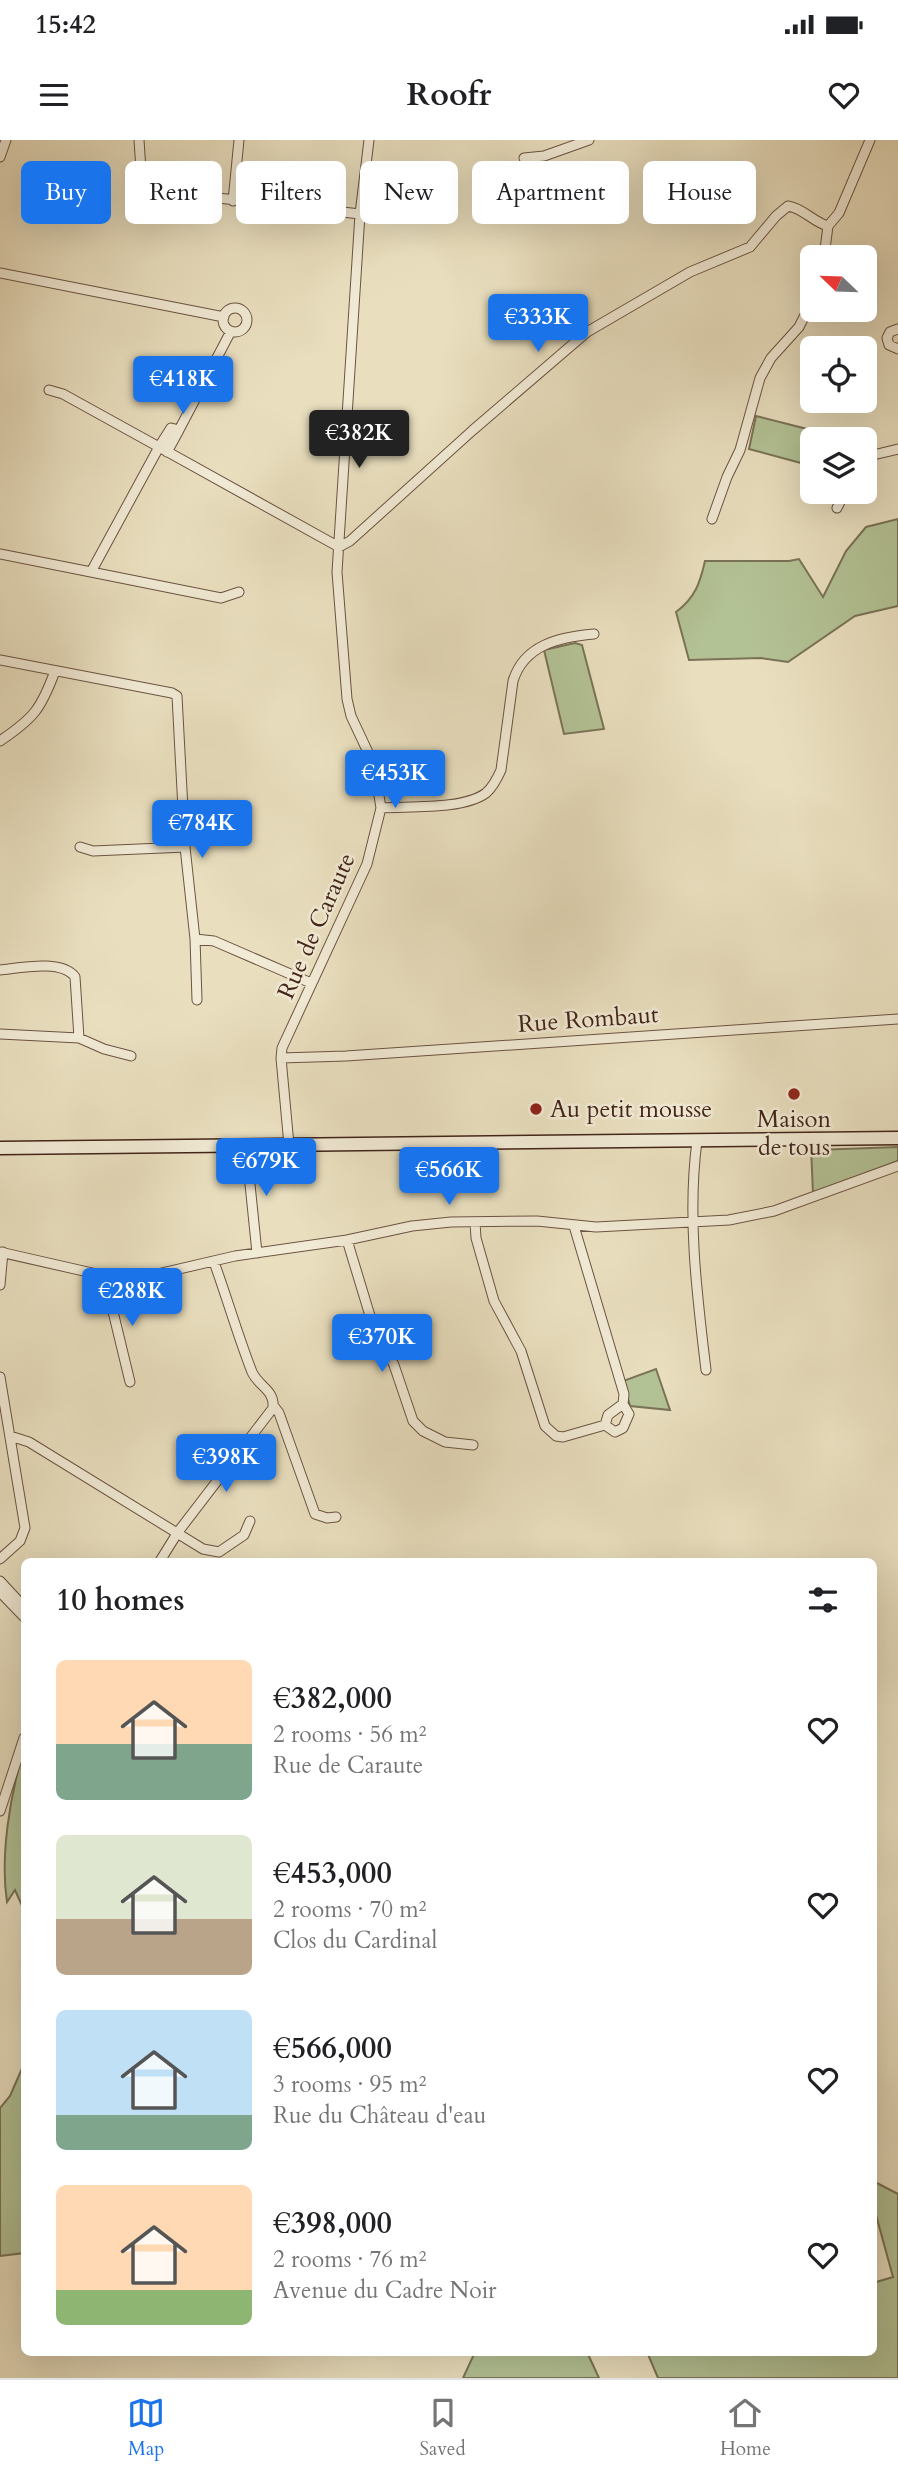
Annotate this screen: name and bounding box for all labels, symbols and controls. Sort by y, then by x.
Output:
text: 15:42 [35,7,96,42]
text: Roofr [407,73,491,117]
icon: menu [35,76,73,114]
icon: heart [825,76,863,114]
chip: Buy [21,161,111,224]
chip: Rent [125,161,222,224]
chip: Filters [236,161,346,224]
chip: New [360,161,458,224]
chip: Apartment [472,161,629,224]
chip: House [643,161,756,224]
north arrow [800,245,877,322]
map controls [800,245,877,504]
pin: €333K [489,294,587,354]
text: €333K [504,301,572,332]
button: locate [800,336,877,413]
pin: €418K [134,356,232,416]
text: €418K [149,363,217,394]
pin: €382K [310,410,408,470]
text: €382K [325,417,393,448]
button: layers [800,427,877,504]
pin: €453K [346,750,444,810]
text: €453K [361,757,429,788]
pin: €784K [153,800,251,860]
text: €784K [168,807,236,838]
street label: Rue de Caraute [270,848,363,1005]
street label: Rue Rombaut [517,998,660,1041]
marker: Maison de tous [786,1086,802,1102]
place label: Au petit mousse [550,1093,712,1126]
marker: Au petit mousse [528,1101,544,1117]
place label: Maison de tous [757,1103,832,1164]
pin: €679K [217,1138,315,1198]
text: €679K [232,1145,300,1176]
pin: €566K [400,1147,498,1207]
text: €566K [415,1154,483,1185]
pin: €288K [83,1268,181,1328]
text: €288K [98,1275,166,1306]
pin: €370K [333,1314,431,1374]
text: €370K [348,1321,416,1352]
pin: €398K [177,1434,275,1494]
text: €398K [192,1441,260,1472]
text: 10 homes [56,1580,185,1621]
icon: filters [804,1581,842,1619]
text: €382,000 [273,1678,392,1719]
icon: home [112,1688,196,1772]
icon: heart [804,1711,842,1749]
text: 2 rooms · 56 m² [273,1719,426,1750]
text: Rue de Caraute [273,1750,423,1781]
text: €453,000 [273,1853,392,1894]
icon: home [112,1863,196,1947]
icon: heart [804,1886,842,1924]
text: 2 rooms · 70 m² [273,1894,426,1925]
text: Clos du Cardinal [273,1925,437,1956]
text: €566,000 [273,2028,392,2069]
icon: home [112,2038,196,2122]
icon: heart [804,2061,842,2099]
text: 3 rooms · 95 m² [273,2069,426,2100]
text: Rue du Château d'eau [273,2100,486,2131]
text: €398,000 [273,2203,392,2244]
icon: home [112,2213,196,2297]
icon: heart [804,2236,842,2274]
text: 2 rooms · 76 m² [273,2244,426,2275]
text: Avenue du Cadre Noir [273,2275,497,2306]
tab: Map [127,2394,165,2462]
tab: Saved [420,2394,466,2462]
tab: Home [720,2394,771,2462]

